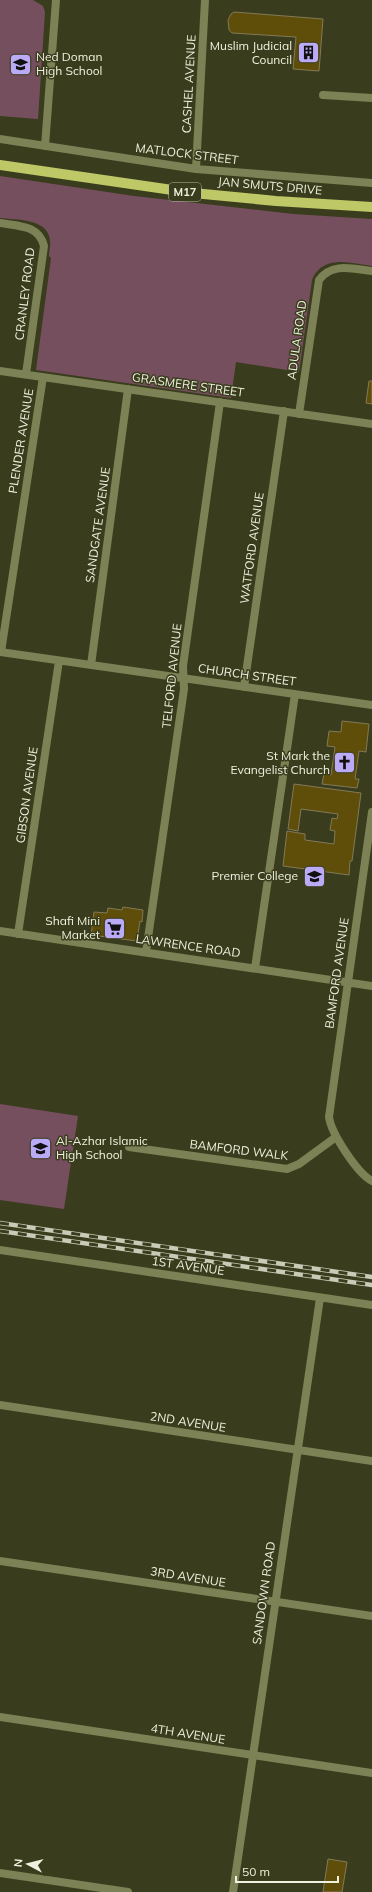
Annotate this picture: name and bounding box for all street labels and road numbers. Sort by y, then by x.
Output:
street label: CASHEL AVENUE [178,34,199,134]
street label: MATLOCK STREET [135,140,240,167]
street label: JAN SMUTS DRIVE [217,173,323,198]
road number: M17 [169,183,201,201]
street label: CRANLEY ROAD [11,247,38,341]
street label: ADULA ROAD [284,299,309,381]
street label: GRASMERE STREET [131,369,246,400]
street label: PLENDER AVENUE [5,387,36,495]
street label: SANDGATE AVENUE [82,466,113,584]
street label: WATFORD AVENUE [236,491,267,605]
street label: TELFORD AVENUE [159,623,184,729]
street label: CHURCH STREET [197,660,298,689]
street label: GIBSON AVENUE [12,746,41,844]
street label: BAMFORD AVENUE [321,917,352,1029]
street label: LAWRENCE ROAD [135,931,241,960]
street label: BAMFORD WALK [189,1136,290,1163]
street label: 1ST AVENUE [151,1253,225,1278]
street label: 2ND AVENUE [149,1408,227,1435]
street label: SANDOWN ROAD [249,1540,278,1645]
street label: 3RD AVENUE [149,1563,227,1590]
street label: 4TH AVENUE [150,1720,226,1747]

